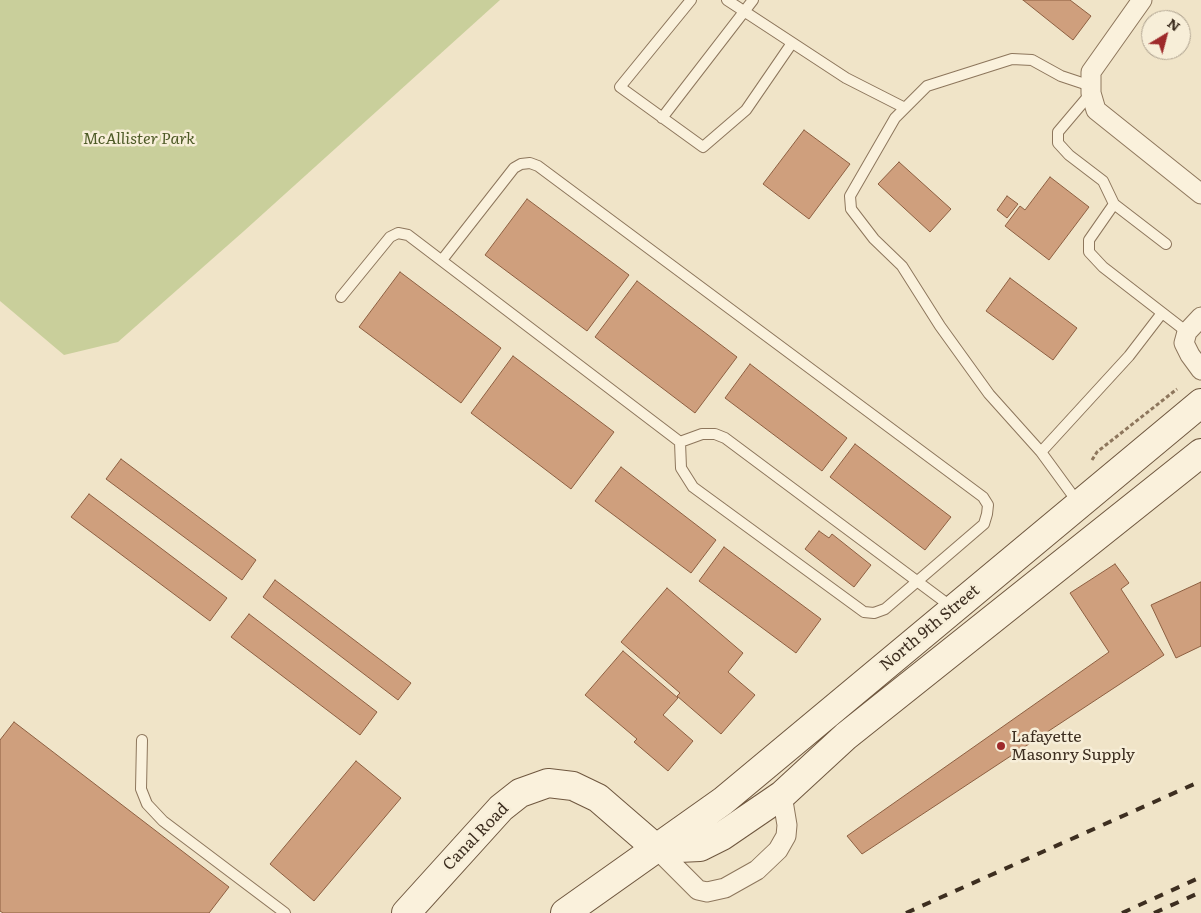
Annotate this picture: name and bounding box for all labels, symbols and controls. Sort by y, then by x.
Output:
north arrow [1141,10,1191,60]
text: N [1164,12,1185,35]
park label: McAllister Park [83,129,195,149]
street label: North 9th Street [876,581,984,675]
place label: Lafayette Masonry Supply [1011,727,1135,765]
marker: Lafayette Masonry Supply [995,740,1007,752]
street label: Canal Road [439,799,513,875]

